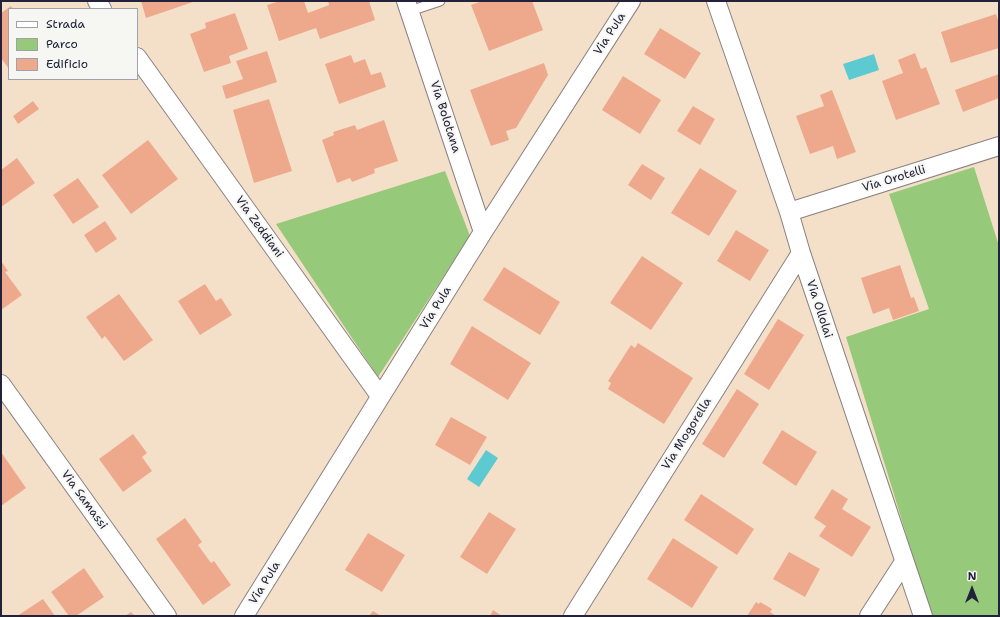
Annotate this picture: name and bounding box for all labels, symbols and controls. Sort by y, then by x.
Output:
legend [8,8,138,80]
street label: Via Pula [591,10,629,58]
text: Strada [46,16,85,32]
text: Parco [46,36,78,52]
text: Edificio [46,56,88,72]
street label: Via Bolotana [427,79,463,155]
street label: Via Orotelli [860,162,928,196]
street label: Via Zeddiani [232,193,286,261]
street label: Via Ollolai [803,278,835,340]
street label: Via Pula [417,284,455,332]
street label: Via Mogorella [659,395,715,473]
street label: Via Samassi [58,468,110,532]
street label: Via Pula [246,559,284,607]
north arrow [952,569,992,609]
text: N [968,569,976,584]

